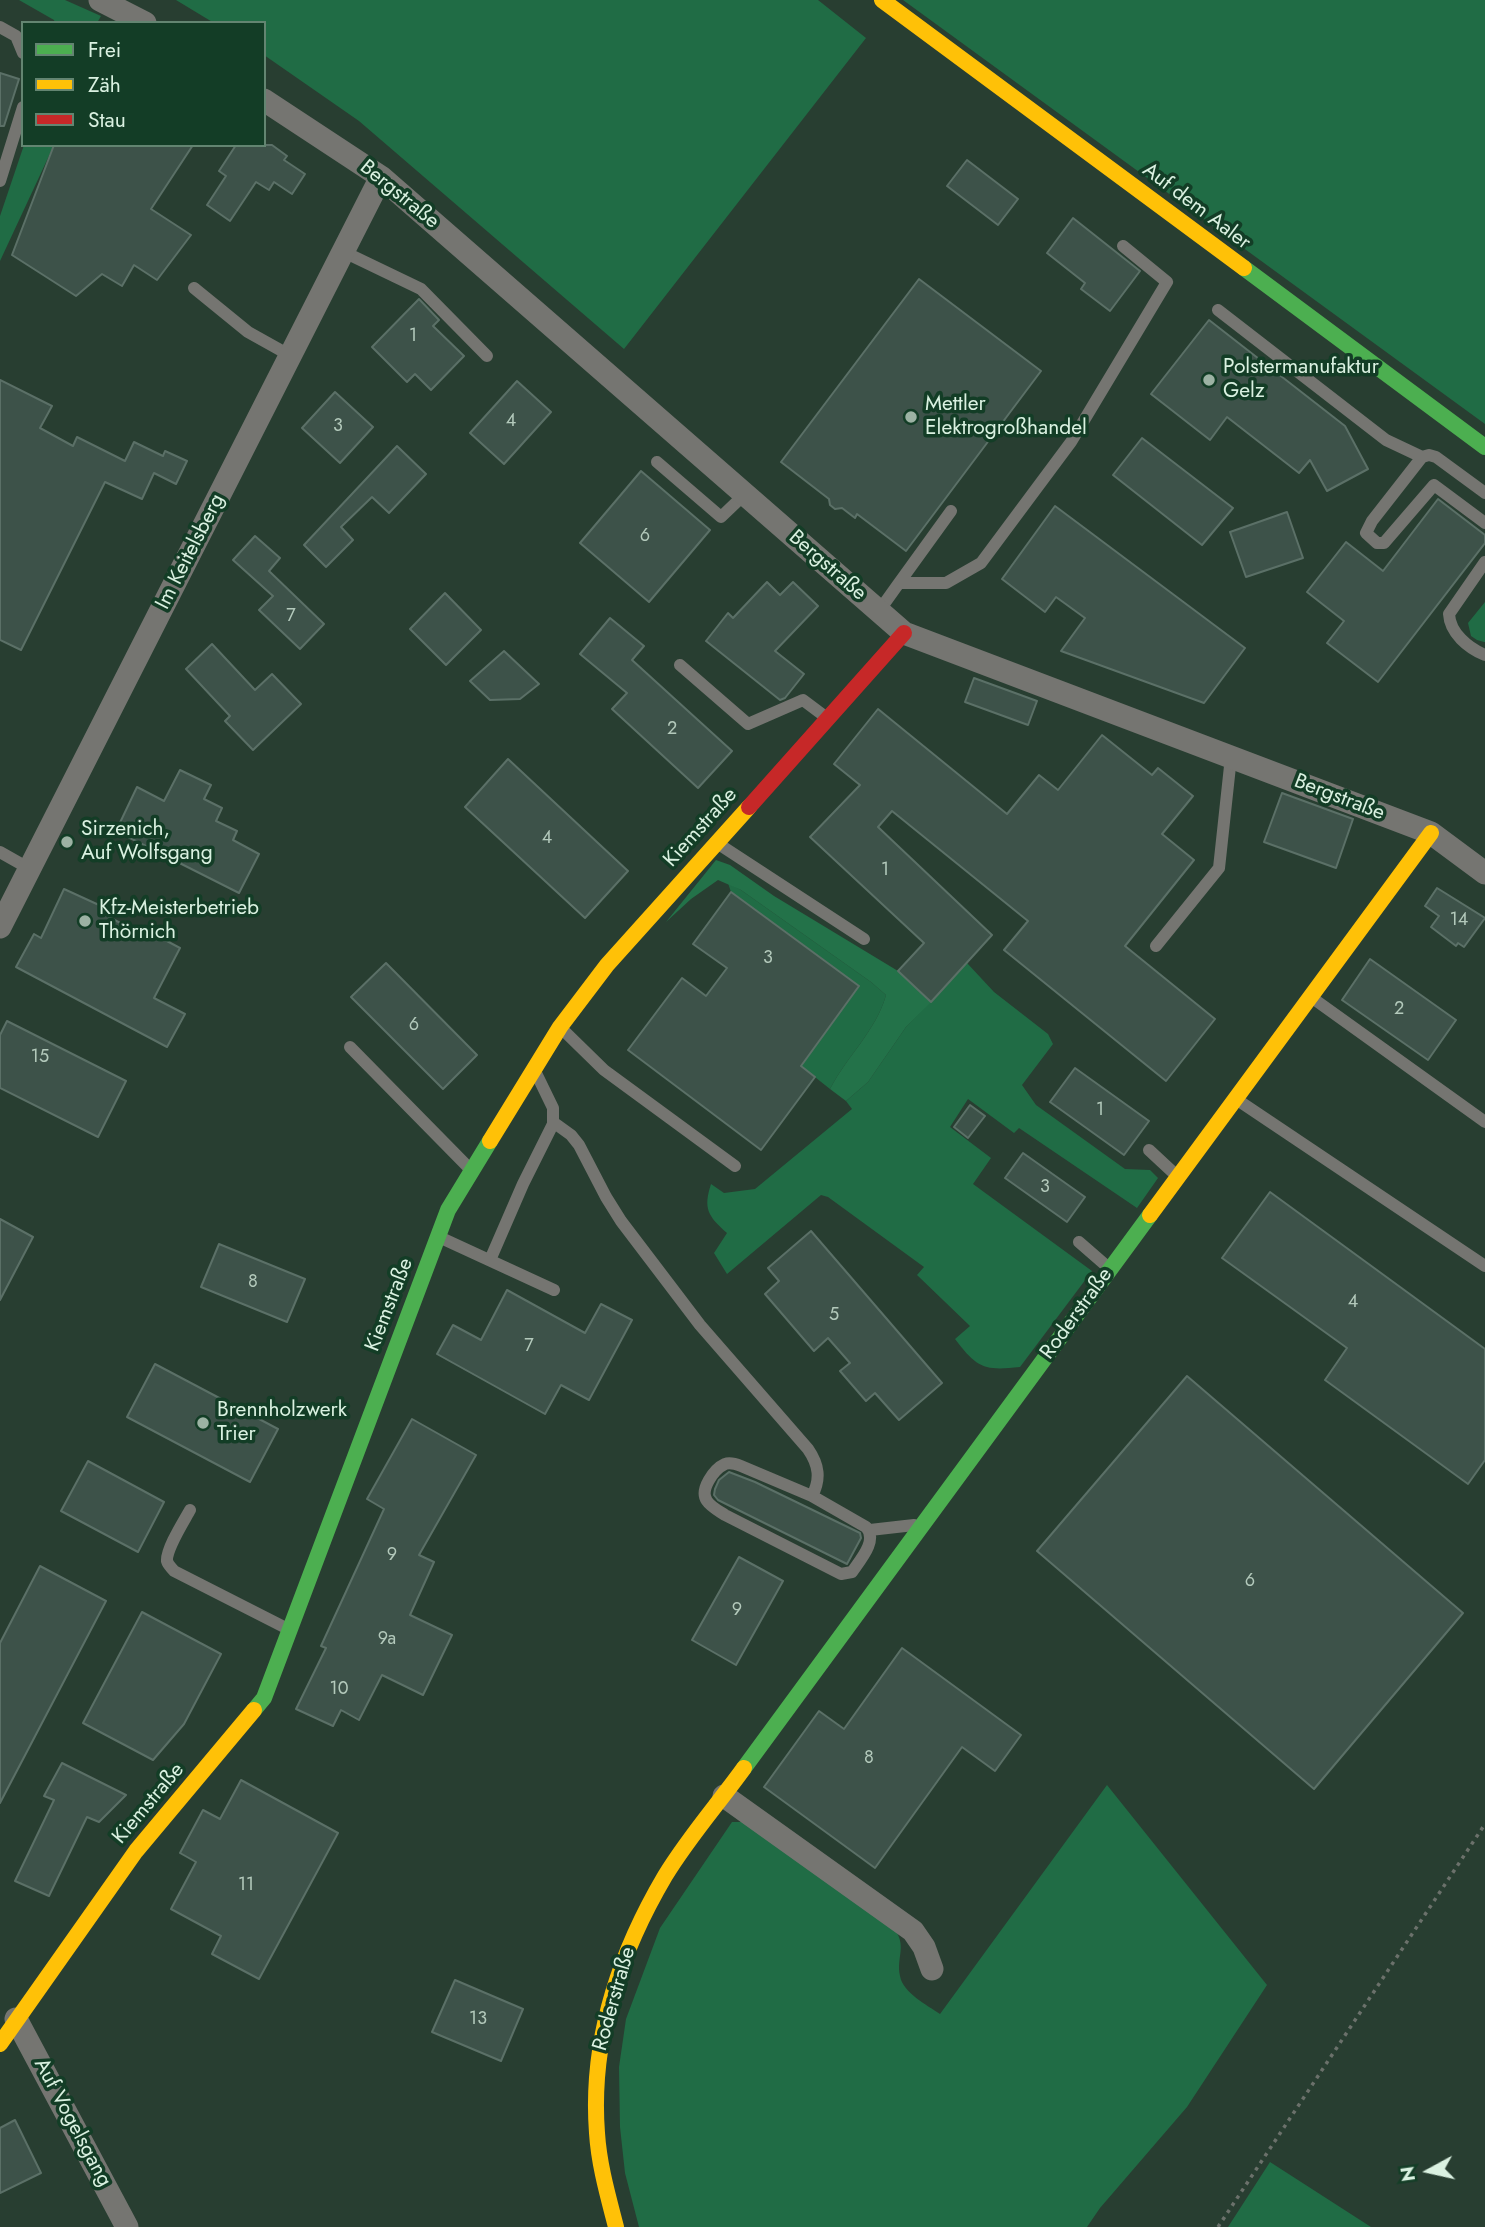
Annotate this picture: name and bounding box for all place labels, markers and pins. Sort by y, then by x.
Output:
place label: Polstermanufaktur Gelz [1223,355,1379,405]
marker: Polstermanufaktur Gelz [1201,372,1217,388]
place label: Mettler Elektrogroßhandel [925,392,1087,442]
marker: Mettler Elektrogroßhandel [903,409,919,425]
place label: Sirzenich, Auf Wolfsgang [81,817,213,867]
marker: Sirzenich, Auf Wolfsgang [59,834,75,850]
place label: Kfz-Meisterbetrieb Thörnich [99,896,259,946]
marker: Kfz-Meisterbetrieb Thörnich [77,913,93,929]
place label: Brennholzwerk Trier [217,1398,347,1448]
marker: Brennholzwerk Trier [195,1415,211,1431]

